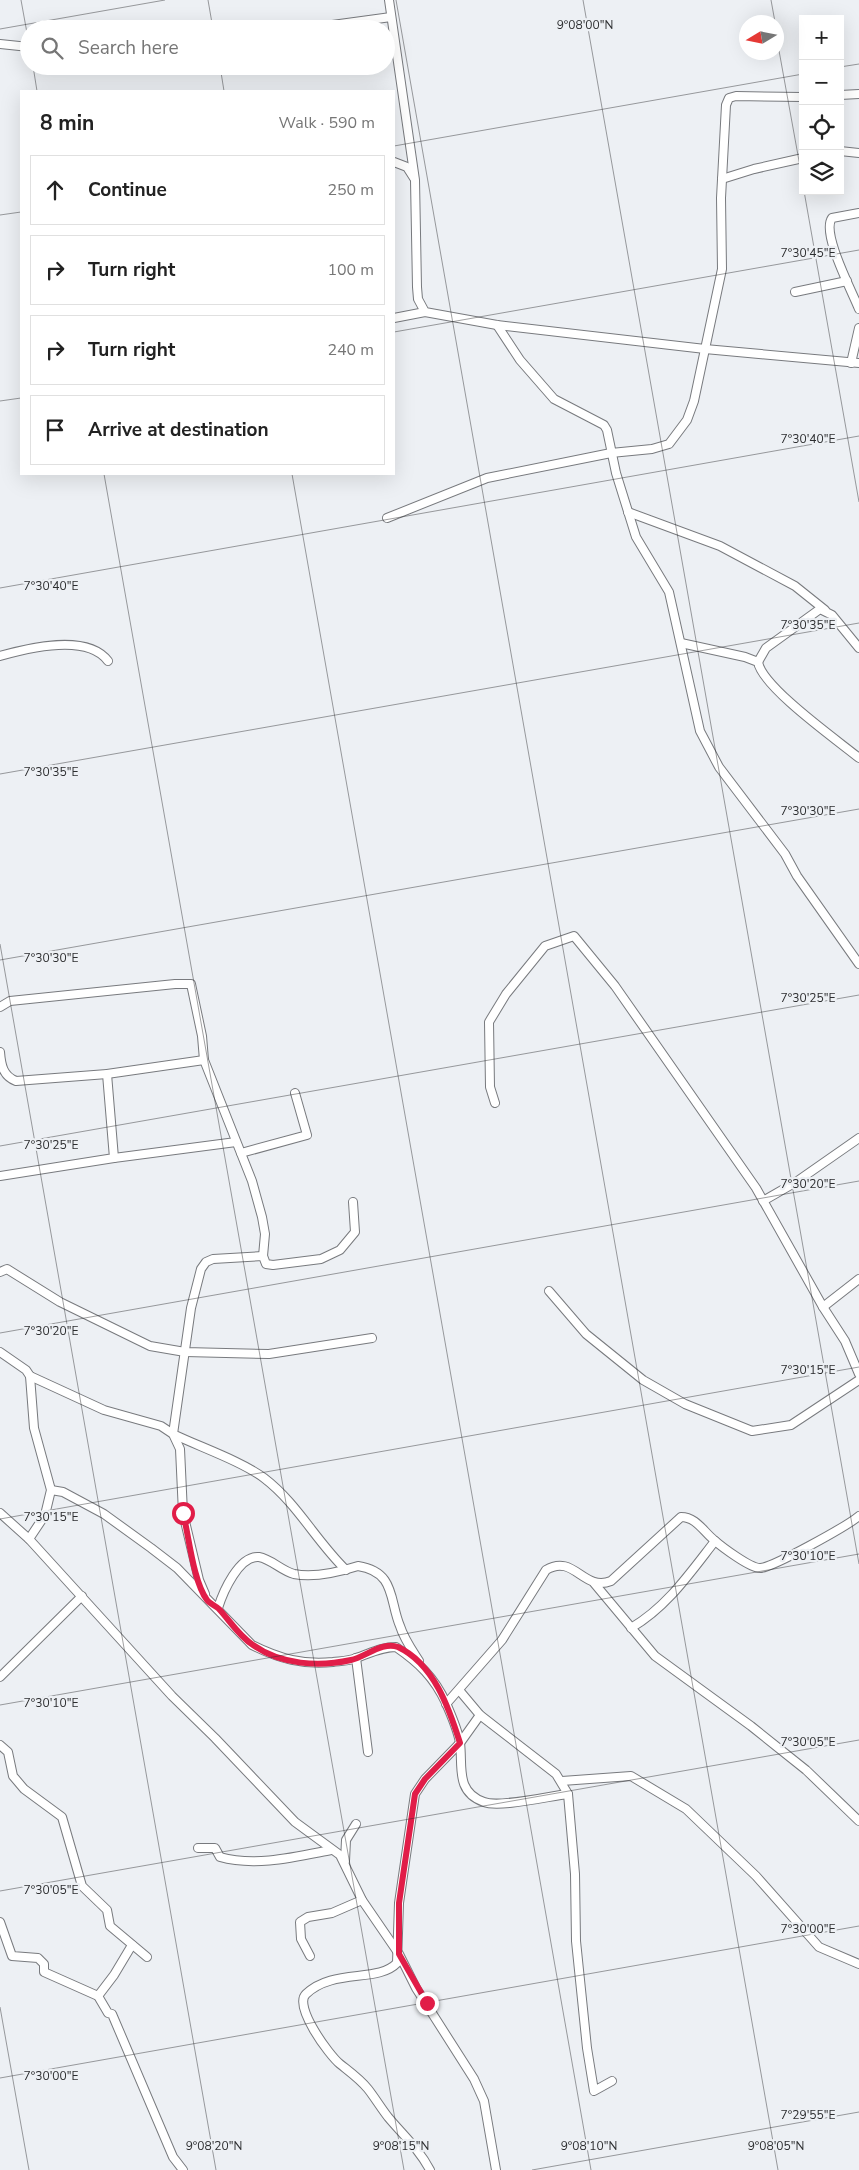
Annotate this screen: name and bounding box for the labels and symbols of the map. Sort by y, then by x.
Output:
north arrow [739,15,784,60]
text: 9°08'00"N [557,17,613,33]
text: 7°30'45"E [781,245,835,261]
text: 7°30'40"E [781,431,835,447]
text: 7°30'40"E [24,578,78,594]
text: 7°30'35"E [781,617,835,633]
text: 7°30'35"E [24,764,78,780]
text: 7°30'30"E [781,803,835,819]
text: 7°30'30"E [24,950,78,966]
text: 7°30'25"E [781,990,835,1006]
text: 7°30'25"E [24,1137,78,1153]
text: 7°30'20"E [781,1176,835,1192]
text: 7°30'20"E [24,1323,78,1339]
text: 7°30'15"E [781,1362,835,1378]
route start [172,1502,195,1525]
text: 7°30'15"E [24,1509,78,1525]
text: 7°30'10"E [781,1548,835,1564]
text: 7°30'10"E [24,1695,78,1711]
text: 7°30'05"E [781,1734,835,1750]
text: 7°30'05"E [24,1882,78,1898]
text: 7°30'00"E [781,1921,835,1937]
route end [416,1992,439,2015]
text: 7°30'00"E [24,2068,78,2084]
text: 7°29'55"E [781,2107,835,2123]
text: 9°08'20"N [186,2138,242,2154]
text: 9°08'15"N [373,2138,429,2154]
text: 9°08'10"N [561,2138,617,2154]
text: 9°08'05"N [748,2138,804,2154]

